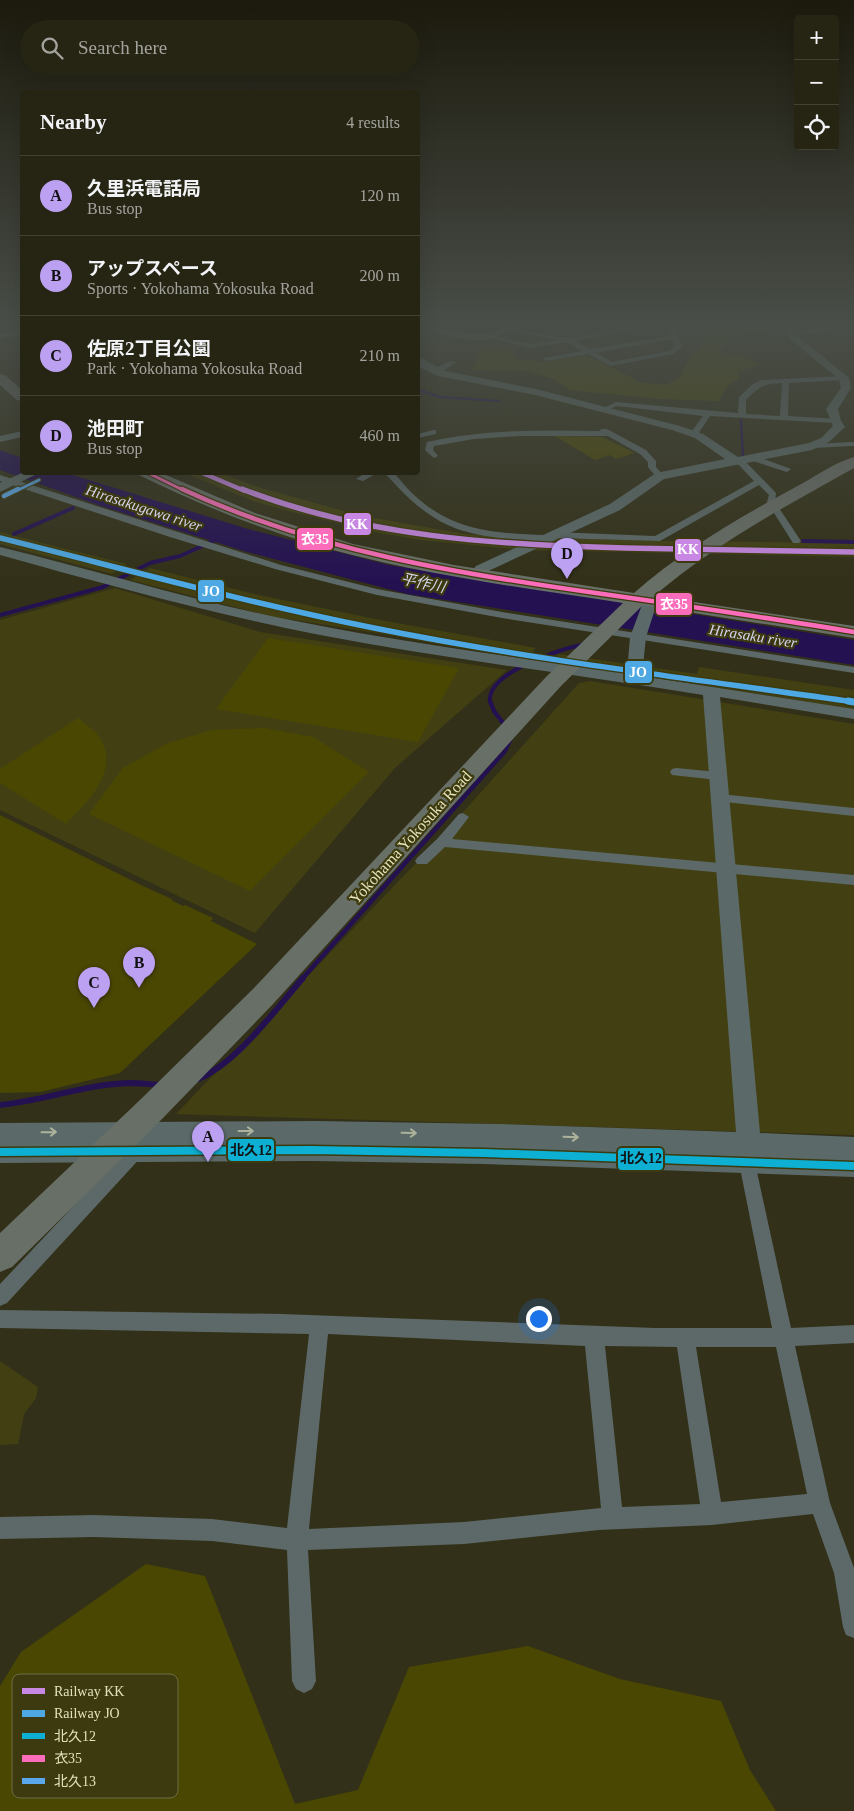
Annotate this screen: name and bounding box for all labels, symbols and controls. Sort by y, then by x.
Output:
map controls [794,15,839,150]
button: + [794,15,839,60]
search box [20,20,420,75]
icon: search [38,34,66,62]
text: Search here [78,37,167,58]
button: − [794,60,839,105]
button: locate [794,105,839,150]
text: Nearby [40,110,107,134]
text: 4 results [346,114,400,131]
text: 久里浜電話局 [87,178,201,199]
text: A [50,187,62,204]
text: 120 m [360,187,400,204]
text: Bus stop [87,200,143,217]
text: アップスペース [87,258,218,279]
text: B [51,267,61,284]
text: 200 m [360,267,400,284]
text: Sports · Yokohama Yokosuka Road [87,280,314,297]
text: 佐原2丁目公園 [87,338,211,359]
text: C [50,347,62,364]
text: 210 m [360,347,400,364]
text: Park · Yokohama Yokosuka Road [87,360,302,377]
text: 池田町 [87,418,144,439]
text: D [50,427,62,444]
text: 460 m [360,427,400,444]
text: Bus stop [87,440,143,457]
water label: Hirasakugawa river [83,481,204,534]
line badge: KK [343,512,372,536]
text: KK [346,517,368,532]
line badge: 衣35 [296,527,334,551]
text: 衣35 [301,532,329,547]
pin: D [551,538,583,579]
line badge: KK [674,538,702,562]
text: KK [677,542,699,557]
water label: 平作川 [399,570,449,596]
line badge: JO [197,579,225,603]
text: JO [202,584,220,599]
line badge: 衣35 [655,592,693,616]
text: 衣35 [660,597,688,612]
water label: Hirasaku river [707,621,798,651]
line badge: JO [624,660,653,684]
text: JO [629,665,647,680]
street label: Yokohama Yokosuka Road [346,767,475,907]
pin: B [123,947,155,988]
pin: C [78,967,110,1008]
pin: A [192,1121,224,1162]
one-way arrow [238,1126,254,1136]
one-way arrow [40,1128,56,1137]
one-way arrow [400,1128,416,1138]
one-way arrow [562,1132,579,1142]
line badge: 北久12 [227,1138,275,1162]
text: 北久12 [230,1143,272,1158]
line badge: 北久12 [617,1147,664,1171]
text: 北久12 [620,1151,662,1166]
your location [526,1306,552,1332]
legend [12,1674,178,1798]
text: Railway KK [54,1684,124,1699]
text: Railway JO [54,1706,120,1721]
text: 北久12 [54,1728,96,1744]
text: 衣35 [54,1751,82,1766]
text: 北久13 [54,1773,96,1789]

